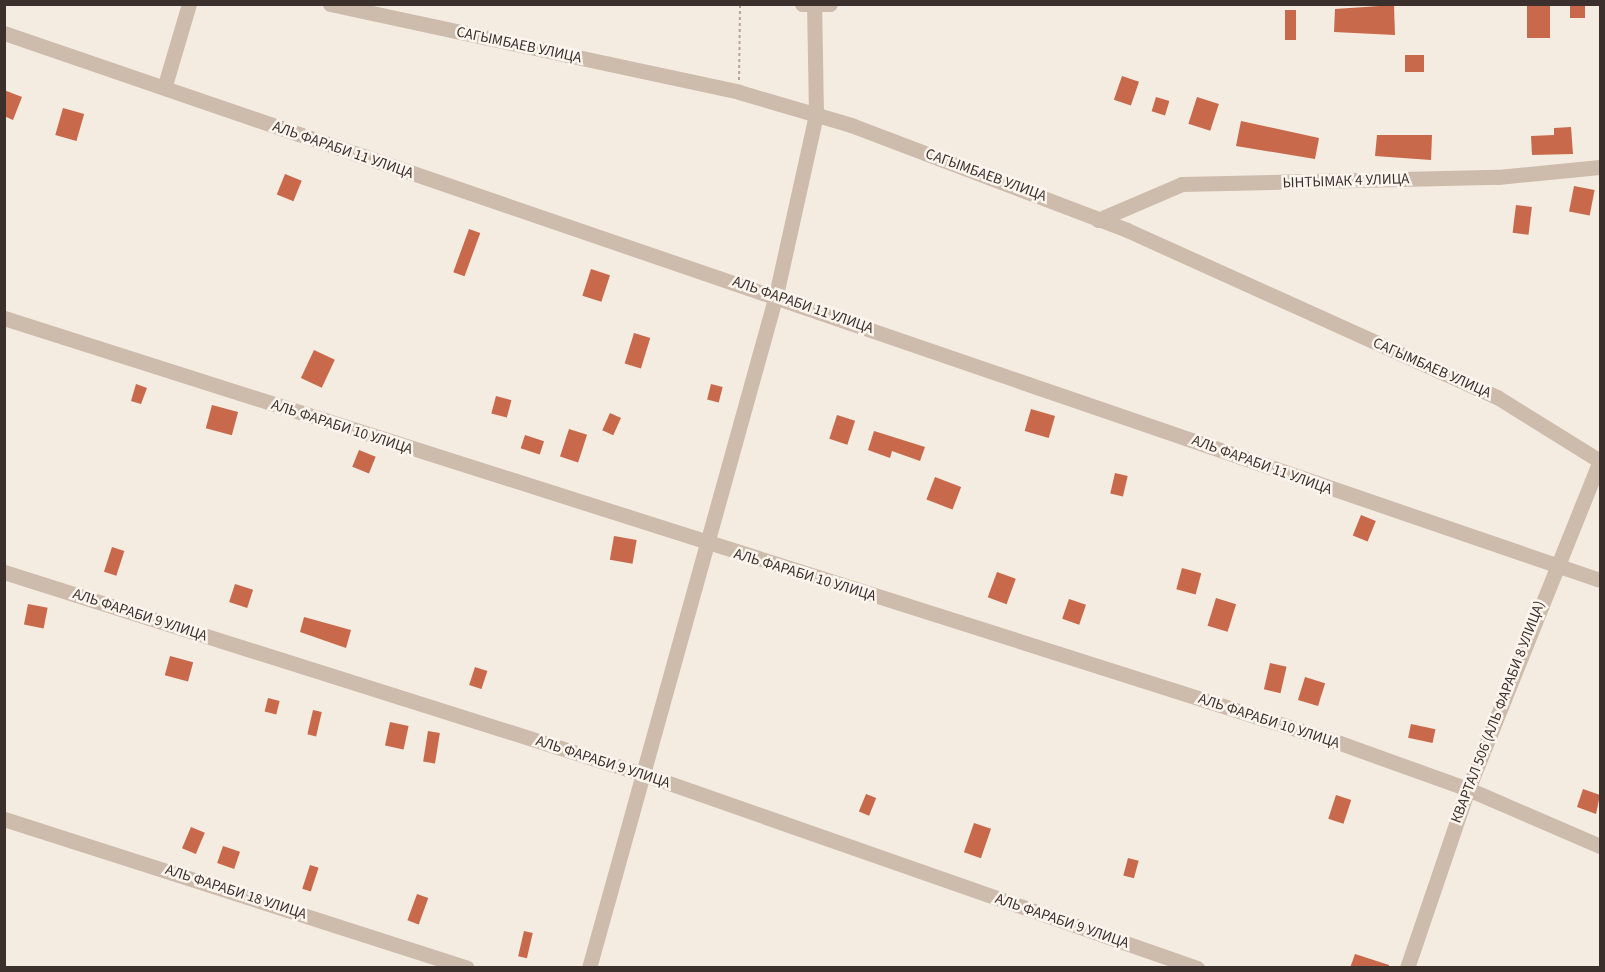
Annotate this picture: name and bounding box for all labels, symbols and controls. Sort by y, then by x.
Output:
street label: САГЫМБАЕВ УЛИЦА [455,23,583,67]
street label: АЛЬ ФАРАБИ 11 УЛИЦА [270,117,416,183]
street label: САГЫМБАЕВ УЛИЦА [923,145,1049,205]
street label: ЫНТЫМАК 4 УЛИЦА [1282,170,1410,192]
street label: АЛЬ ФАРАБИ 11 УЛИЦА [730,272,876,338]
street label: САГЫМБАЕВ УЛИЦА [1370,334,1494,402]
street label: АЛЬ ФАРАБИ 10 УЛИЦА [269,396,415,458]
street label: АЛЬ ФАРАБИ 11 УЛИЦА [1190,431,1334,499]
street label: АЛЬ ФАРАБИ 10 УЛИЦА [732,545,878,605]
street label: АЛЬ ФАРАБИ 9 УЛИЦА [71,585,209,645]
street label: КВАРТАЛ 506 (АЛЬ ФАРАБИ 8 УЛИЦА) [1447,598,1549,826]
street label: АЛЬ ФАРАБИ 10 УЛИЦА [1196,690,1342,752]
street label: АЛЬ ФАРАБИ 9 УЛИЦА [534,732,672,792]
street label: АЛЬ ФАРАБИ 18 УЛИЦА [163,861,309,923]
street label: АЛЬ ФАРАБИ 9 УЛИЦА [993,890,1131,952]

